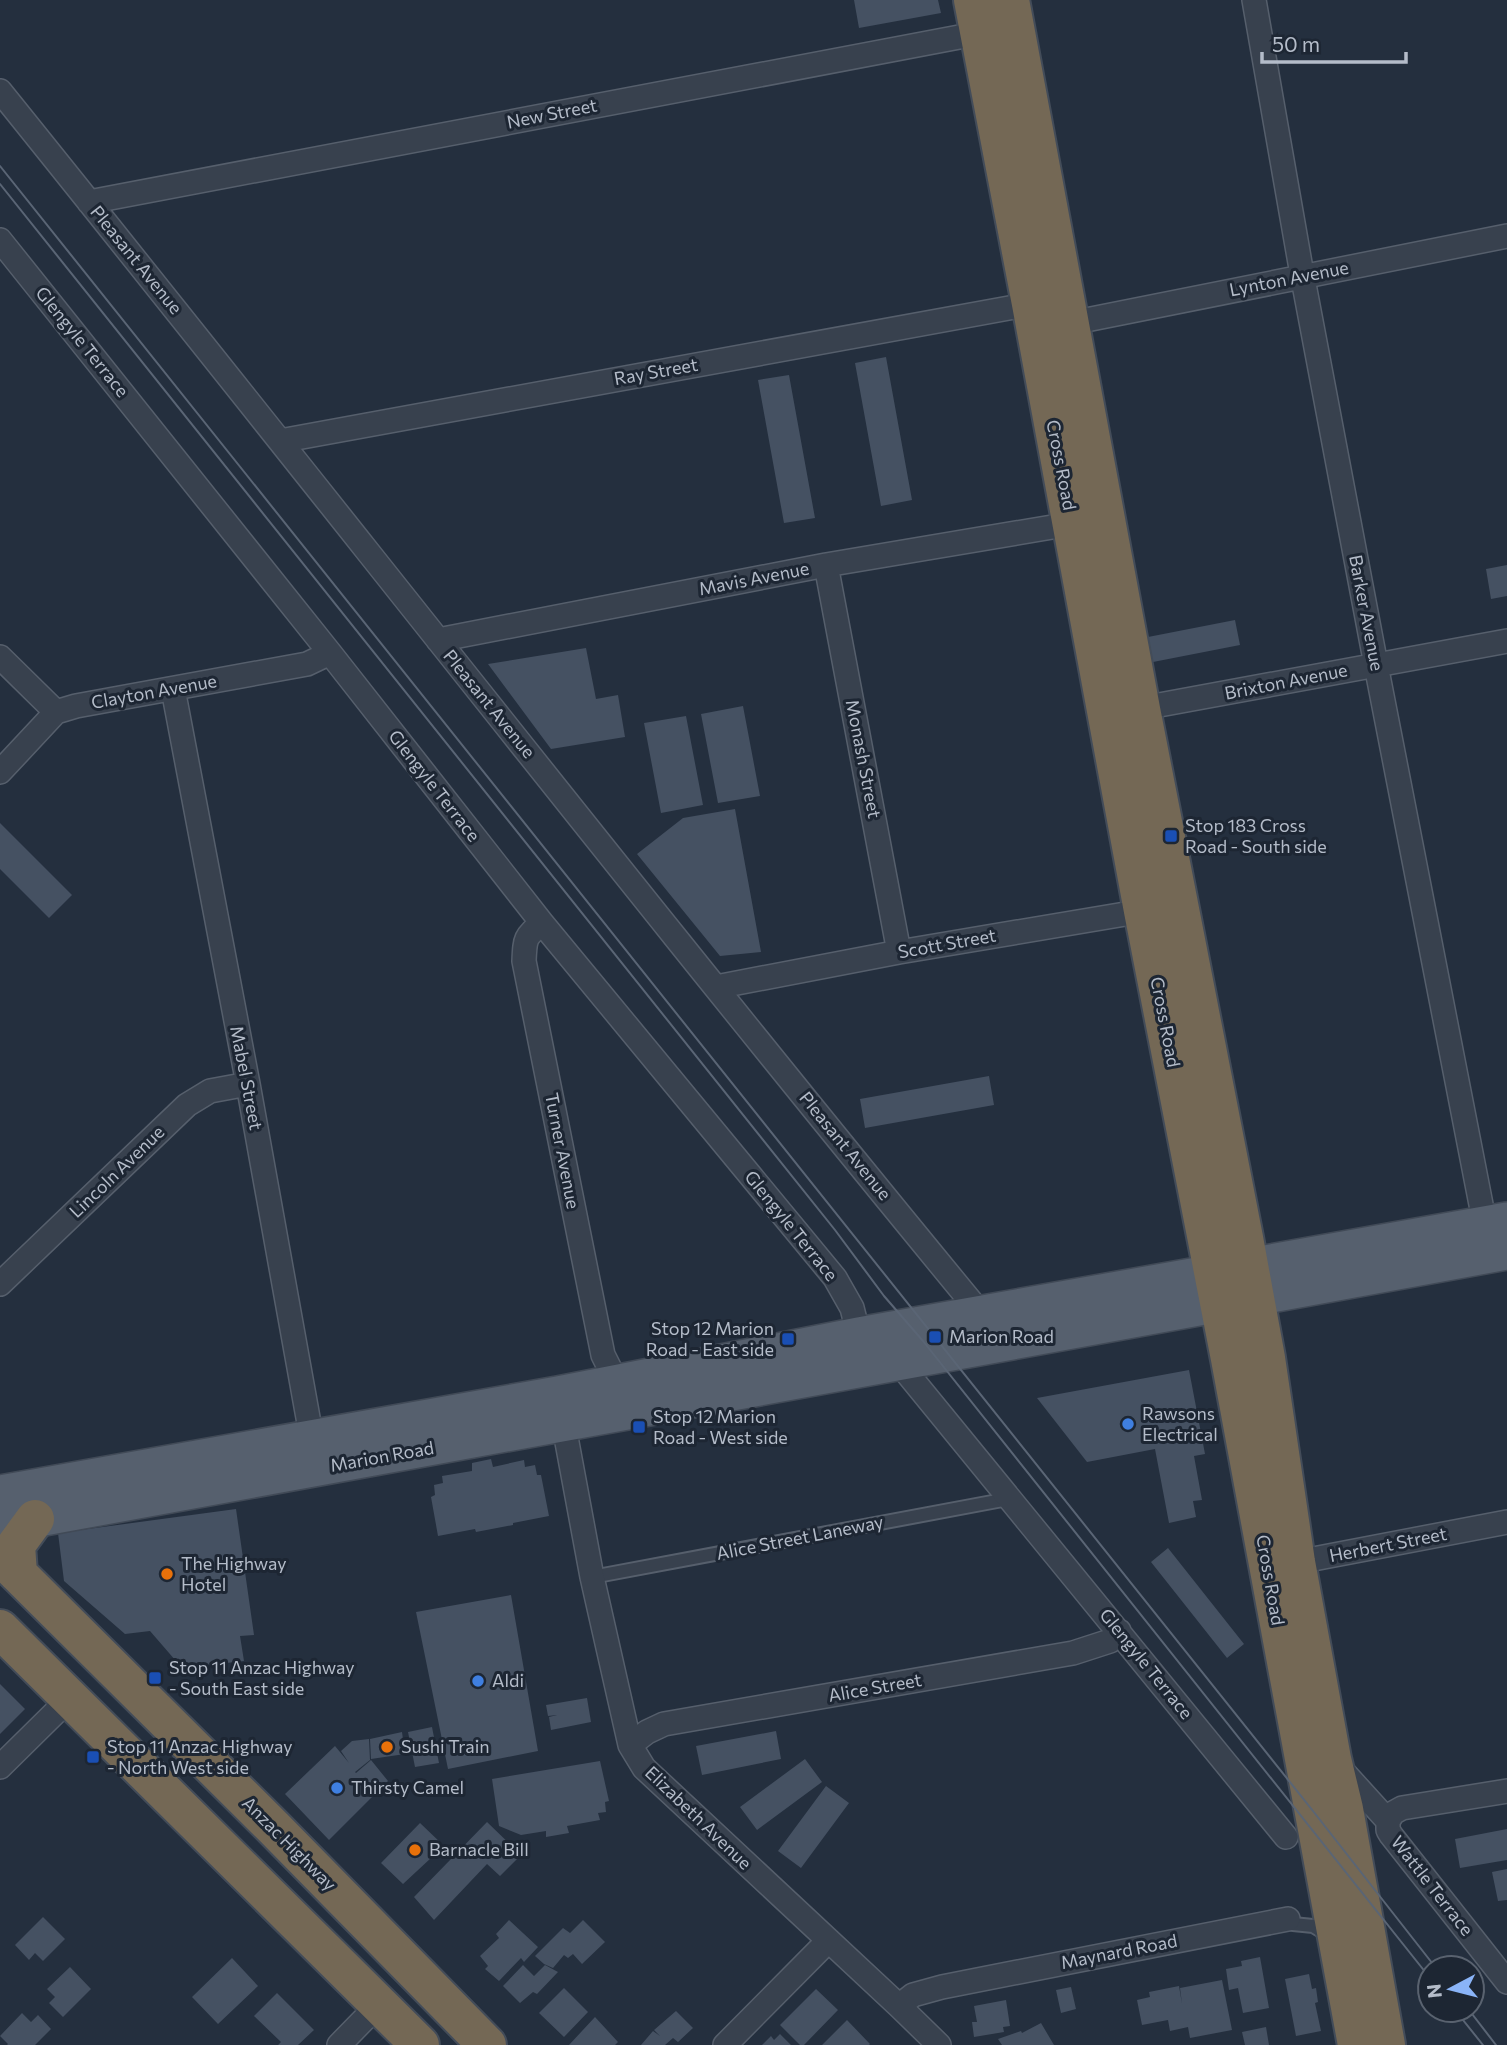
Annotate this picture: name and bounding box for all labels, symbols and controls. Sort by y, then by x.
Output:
scale bar [1262,21,1406,65]
text: 50 m [1272,31,1320,56]
street label: New Street [505,93,599,133]
street label: Pleasant Avenue [86,201,187,318]
street label: Lynton Avenue [1227,256,1350,300]
street label: Glengyle Terrace [31,282,134,401]
street label: Ray Street [612,353,700,389]
street label: Cross Road [1042,418,1082,512]
street label: Barker Avenue [1345,553,1389,673]
street label: Mavis Avenue [697,557,811,599]
street label: Pleasant Avenue [439,645,540,762]
street label: Brixton Avenue [1222,658,1349,704]
street label: Clayton Avenue [89,669,218,713]
street label: Monash Street [842,698,886,820]
street label: Glengyle Terrace [384,725,485,846]
place label: Stop 183 Cross Road - South side [1185,814,1327,857]
marker: Stop 183 Cross Road - South side [1163,828,1179,844]
street label: Scott Street [896,924,998,962]
street label: Cross Road [1146,975,1186,1069]
street label: Mabel Street [226,1024,268,1132]
street label: Pleasant Avenue [795,1087,896,1204]
street label: Turner Avenue [541,1091,585,1211]
street label: Lincoln Avenue [64,1121,168,1222]
street label: Glengyle Terrace [740,1166,843,1285]
place label: Stop 12 Marion Road - East side [646,1317,774,1360]
place label: Marion Road [949,1325,1054,1347]
marker: Marion Road [927,1329,943,1345]
marker: Stop 12 Marion Road - East side [780,1331,796,1347]
place label: Rawsons Electrical [1142,1402,1218,1445]
place label: Stop 12 Marion Road - West side [653,1405,788,1448]
marker: Rawsons Electrical [1120,1416,1136,1432]
marker: Stop 12 Marion Road - West side [631,1419,647,1435]
street label: Marion Road [328,1436,435,1476]
street label: Alice Street Laneway [714,1510,885,1564]
street label: Herbert Street [1327,1522,1448,1566]
street label: Cross Road [1252,1533,1290,1627]
place label: The Highway Hotel [181,1552,287,1595]
marker: The Highway Hotel [159,1566,175,1582]
street label: Glengyle Terrace [1095,1604,1198,1723]
place label: Stop 11 Anzac Highway - South East side [169,1656,355,1699]
street label: Alice Street [826,1668,923,1706]
place label: Aldi [492,1669,524,1691]
marker: Stop 11 Anzac Highway - South East side [147,1670,163,1686]
marker: Aldi [470,1673,486,1689]
place label: Stop 11 Anzac Highway - North West side [107,1735,293,1778]
place label: Sushi Train [401,1735,490,1757]
marker: Sushi Train [379,1739,395,1755]
marker: Stop 11 Anzac Highway - North West side [85,1749,101,1765]
street label: Elizabeth Avenue [641,1761,756,1874]
place label: Thirsty Camel [351,1776,464,1798]
marker: Thirsty Camel [329,1780,345,1796]
street label: Anzac Highway [238,1792,341,1895]
street label: Wattle Terrace [1387,1831,1479,1940]
place label: Barnacle Bill [429,1838,529,1860]
marker: Barnacle Bill [407,1842,423,1858]
street label: Maynard Road [1059,1929,1179,1973]
north arrow [1416,1954,1486,2024]
text: N [1421,1983,1446,2000]

